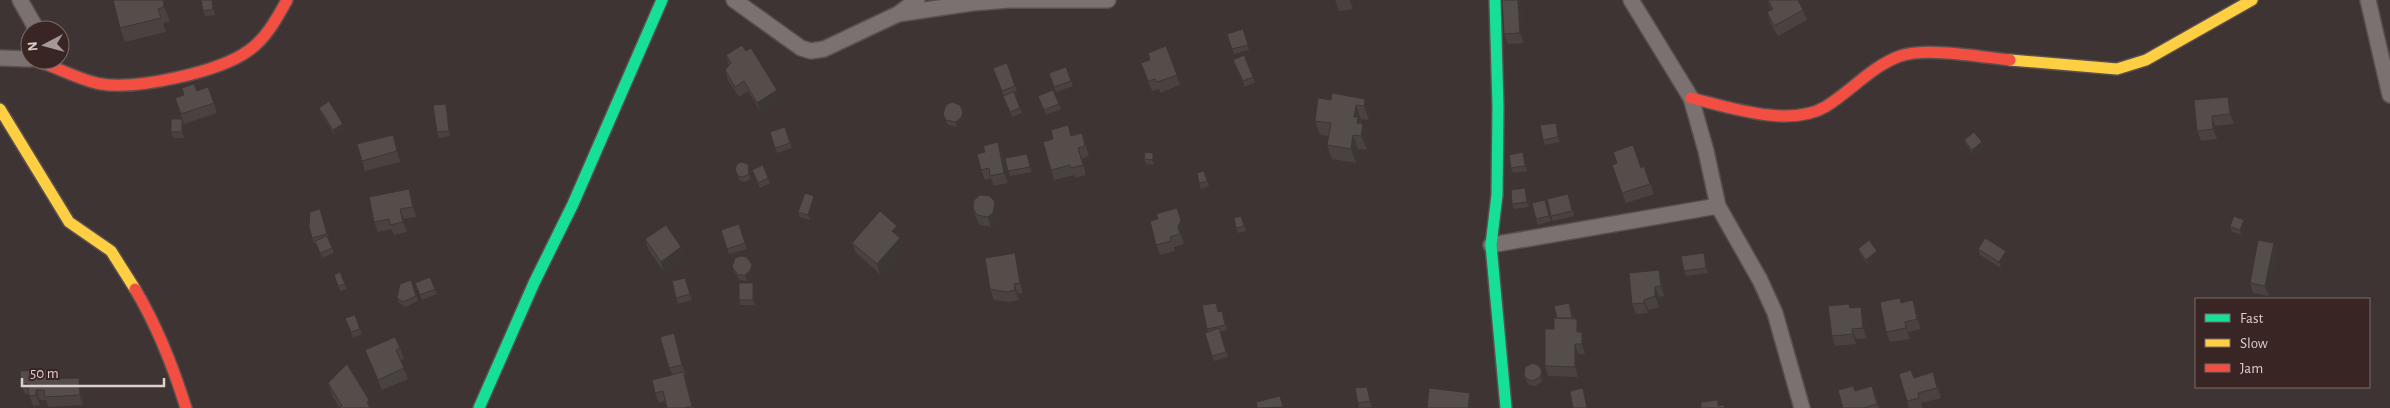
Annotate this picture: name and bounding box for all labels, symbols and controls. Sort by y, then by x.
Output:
north arrow [20,20,70,70]
text: N [26,41,41,52]
legend [2195,298,2370,388]
text: Fast [2240,311,2264,326]
text: Slow [2240,336,2268,351]
scale bar [22,356,165,388]
text: Jam [2240,361,2263,376]
text: 50 m [30,366,59,381]

